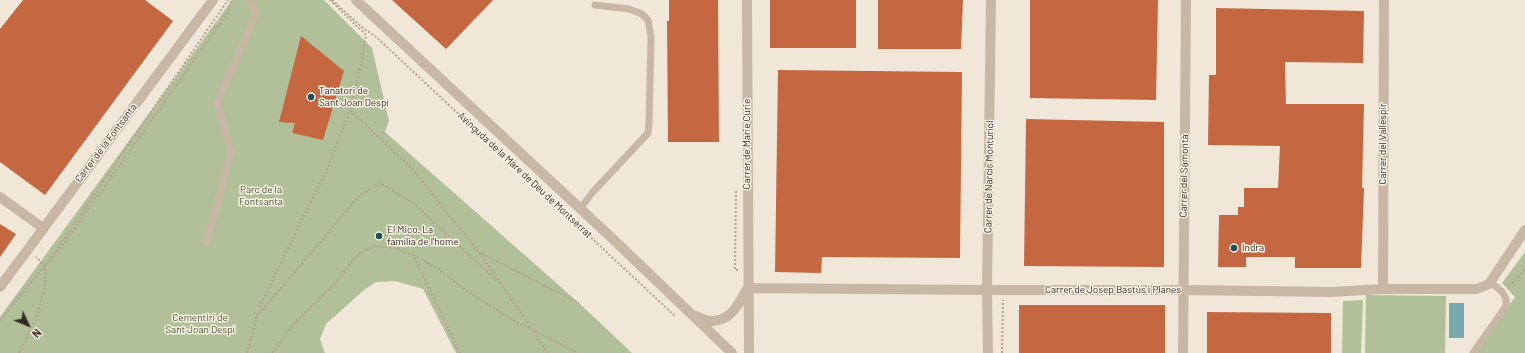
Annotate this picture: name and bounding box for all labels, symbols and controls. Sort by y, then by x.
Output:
place label: Tanatori de Sant Joan Despí [319,85,389,108]
marker: Tanatori de Sant Joan Despí [306,92,316,102]
street label: Carrer de Marie Curie [741,99,753,189]
street label: Carrer de la Fontsanta [73,101,139,185]
street label: Carrer del Vallespir [1377,103,1389,185]
street label: Avinguda de la Mare de Déu de Montserrat [455,109,595,241]
street label: Carrer de Narcís Monturiol [982,121,996,233]
street label: Carrer del Samontà [1177,134,1191,218]
park label: Parc de la Fontsanta [239,184,283,208]
place label: El Mico. La família de l'home [387,224,459,248]
marker: El Mico. La família de l'home [374,231,384,241]
place label: Indra [1242,242,1264,254]
marker: Indra [1229,243,1239,253]
street label: Carrer de Josep Bastús i Planes [1045,284,1181,296]
north arrow [8,305,48,345]
park label: Cementiri de Sant Joan Despí [165,312,235,336]
text: N [30,327,44,341]

